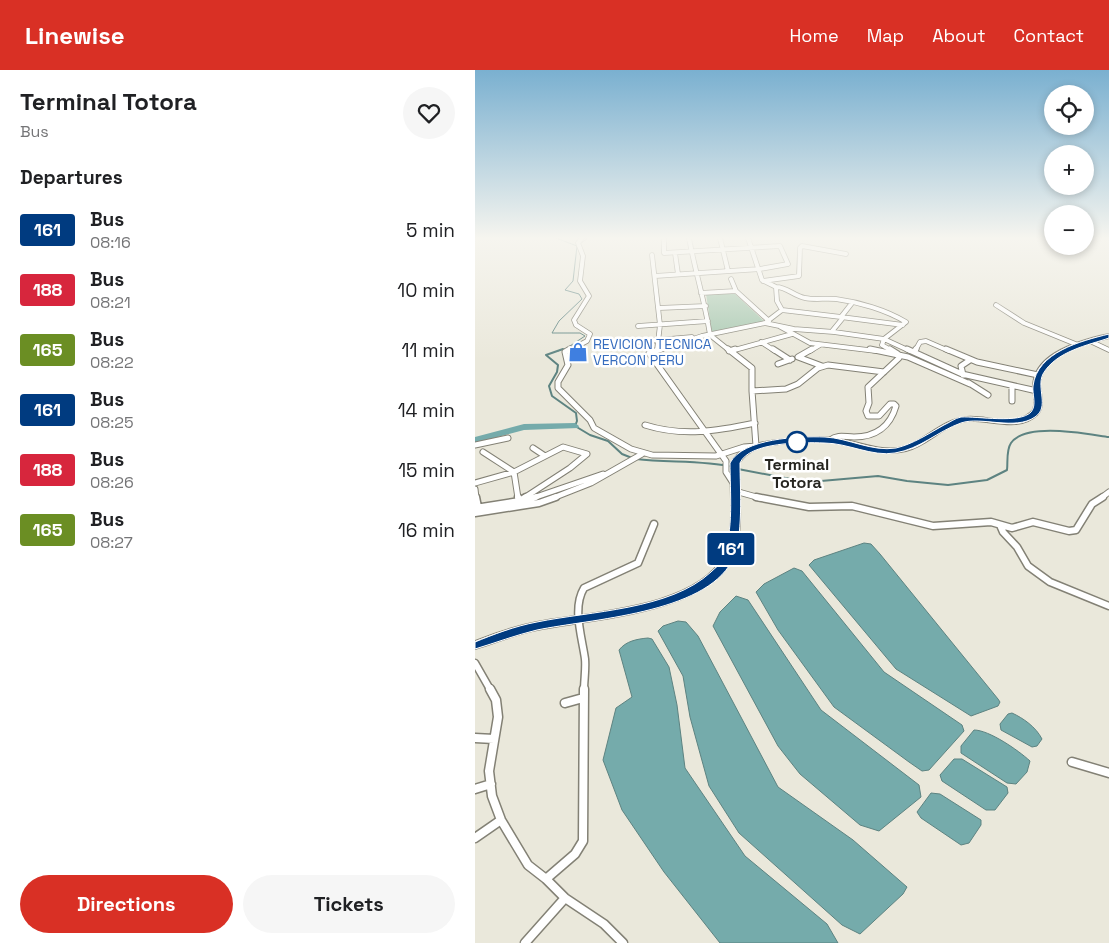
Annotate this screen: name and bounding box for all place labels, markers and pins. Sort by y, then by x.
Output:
place label: REVICION TECNICA VERCON PERU [593,335,712,369]
shop icon: REVICION TECNICA VERCON PERU [567,341,589,363]
marker: Terminal Totora [786,431,808,453]
place label: Terminal Totora [765,454,829,493]

